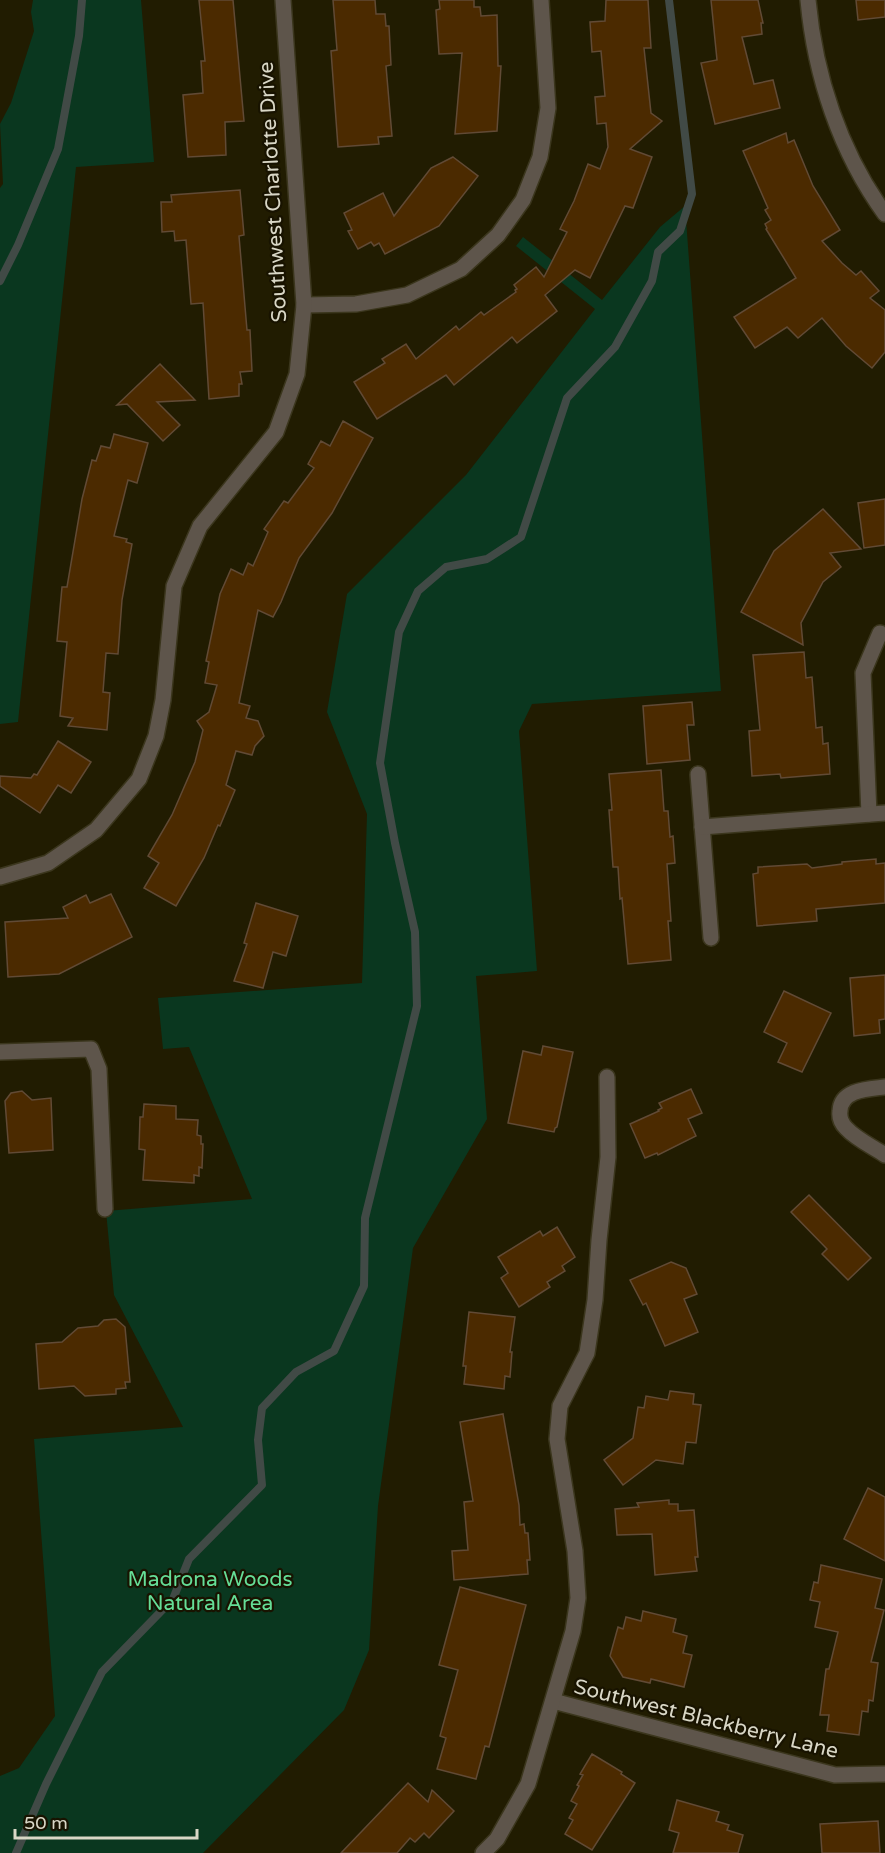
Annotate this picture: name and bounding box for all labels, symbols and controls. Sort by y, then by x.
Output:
street label: Southwest Charlotte Drive [254,61,292,323]
park label: Madrona Woods Natural Area [127,1567,293,1616]
street label: Southwest Blackberry Lane [571,1674,841,1764]
scale bar [15,1802,196,1840]
text: 50 m [24,1812,68,1834]

